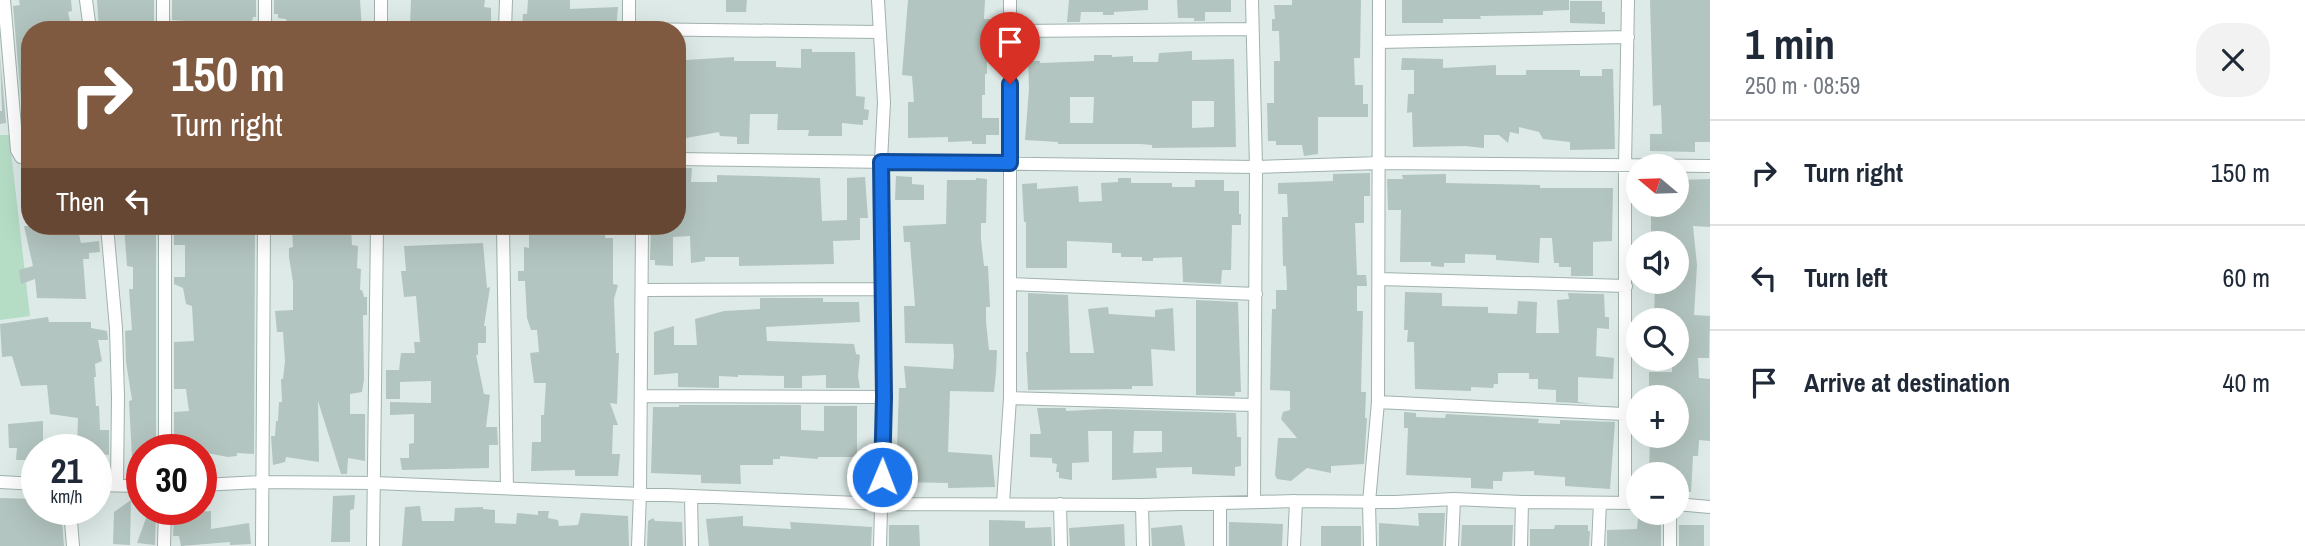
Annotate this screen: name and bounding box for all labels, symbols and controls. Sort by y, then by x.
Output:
pin [980,12.0,1040,84]
text: 1 min [1745,16,1835,72]
icon: arrive [991,23,1029,61]
button: close [2196,23,2270,97]
text: 150 m [171,40,285,106]
icon: right [56,49,147,140]
text: 250 m · 08:59 [1745,70,1860,101]
text: Turn right [171,103,283,146]
north arrow [1626,154,1689,217]
map controls [1626,154,1689,525]
icon: right [1745,154,1783,192]
text: Turn right [1804,155,1903,190]
text: 150 m [2211,155,2270,190]
icon: left [119,182,157,220]
text: Then [56,184,105,219]
button: sound [1626,231,1689,294]
icon: left [1745,259,1783,297]
text: Turn left [1804,260,1888,295]
text: 60 m [2223,260,2270,295]
button: search [1626,308,1689,371]
icon: arrive [1745,364,1783,402]
text: Arrive at destination [1804,365,2010,400]
text: 40 m [2223,365,2270,400]
button: + [1626,385,1689,448]
speed limit sign: 30 [126,434,217,525]
position arrow [845,440,919,514]
text: 21 [51,447,82,494]
button: − [1626,462,1689,525]
text: km/h [51,484,83,509]

